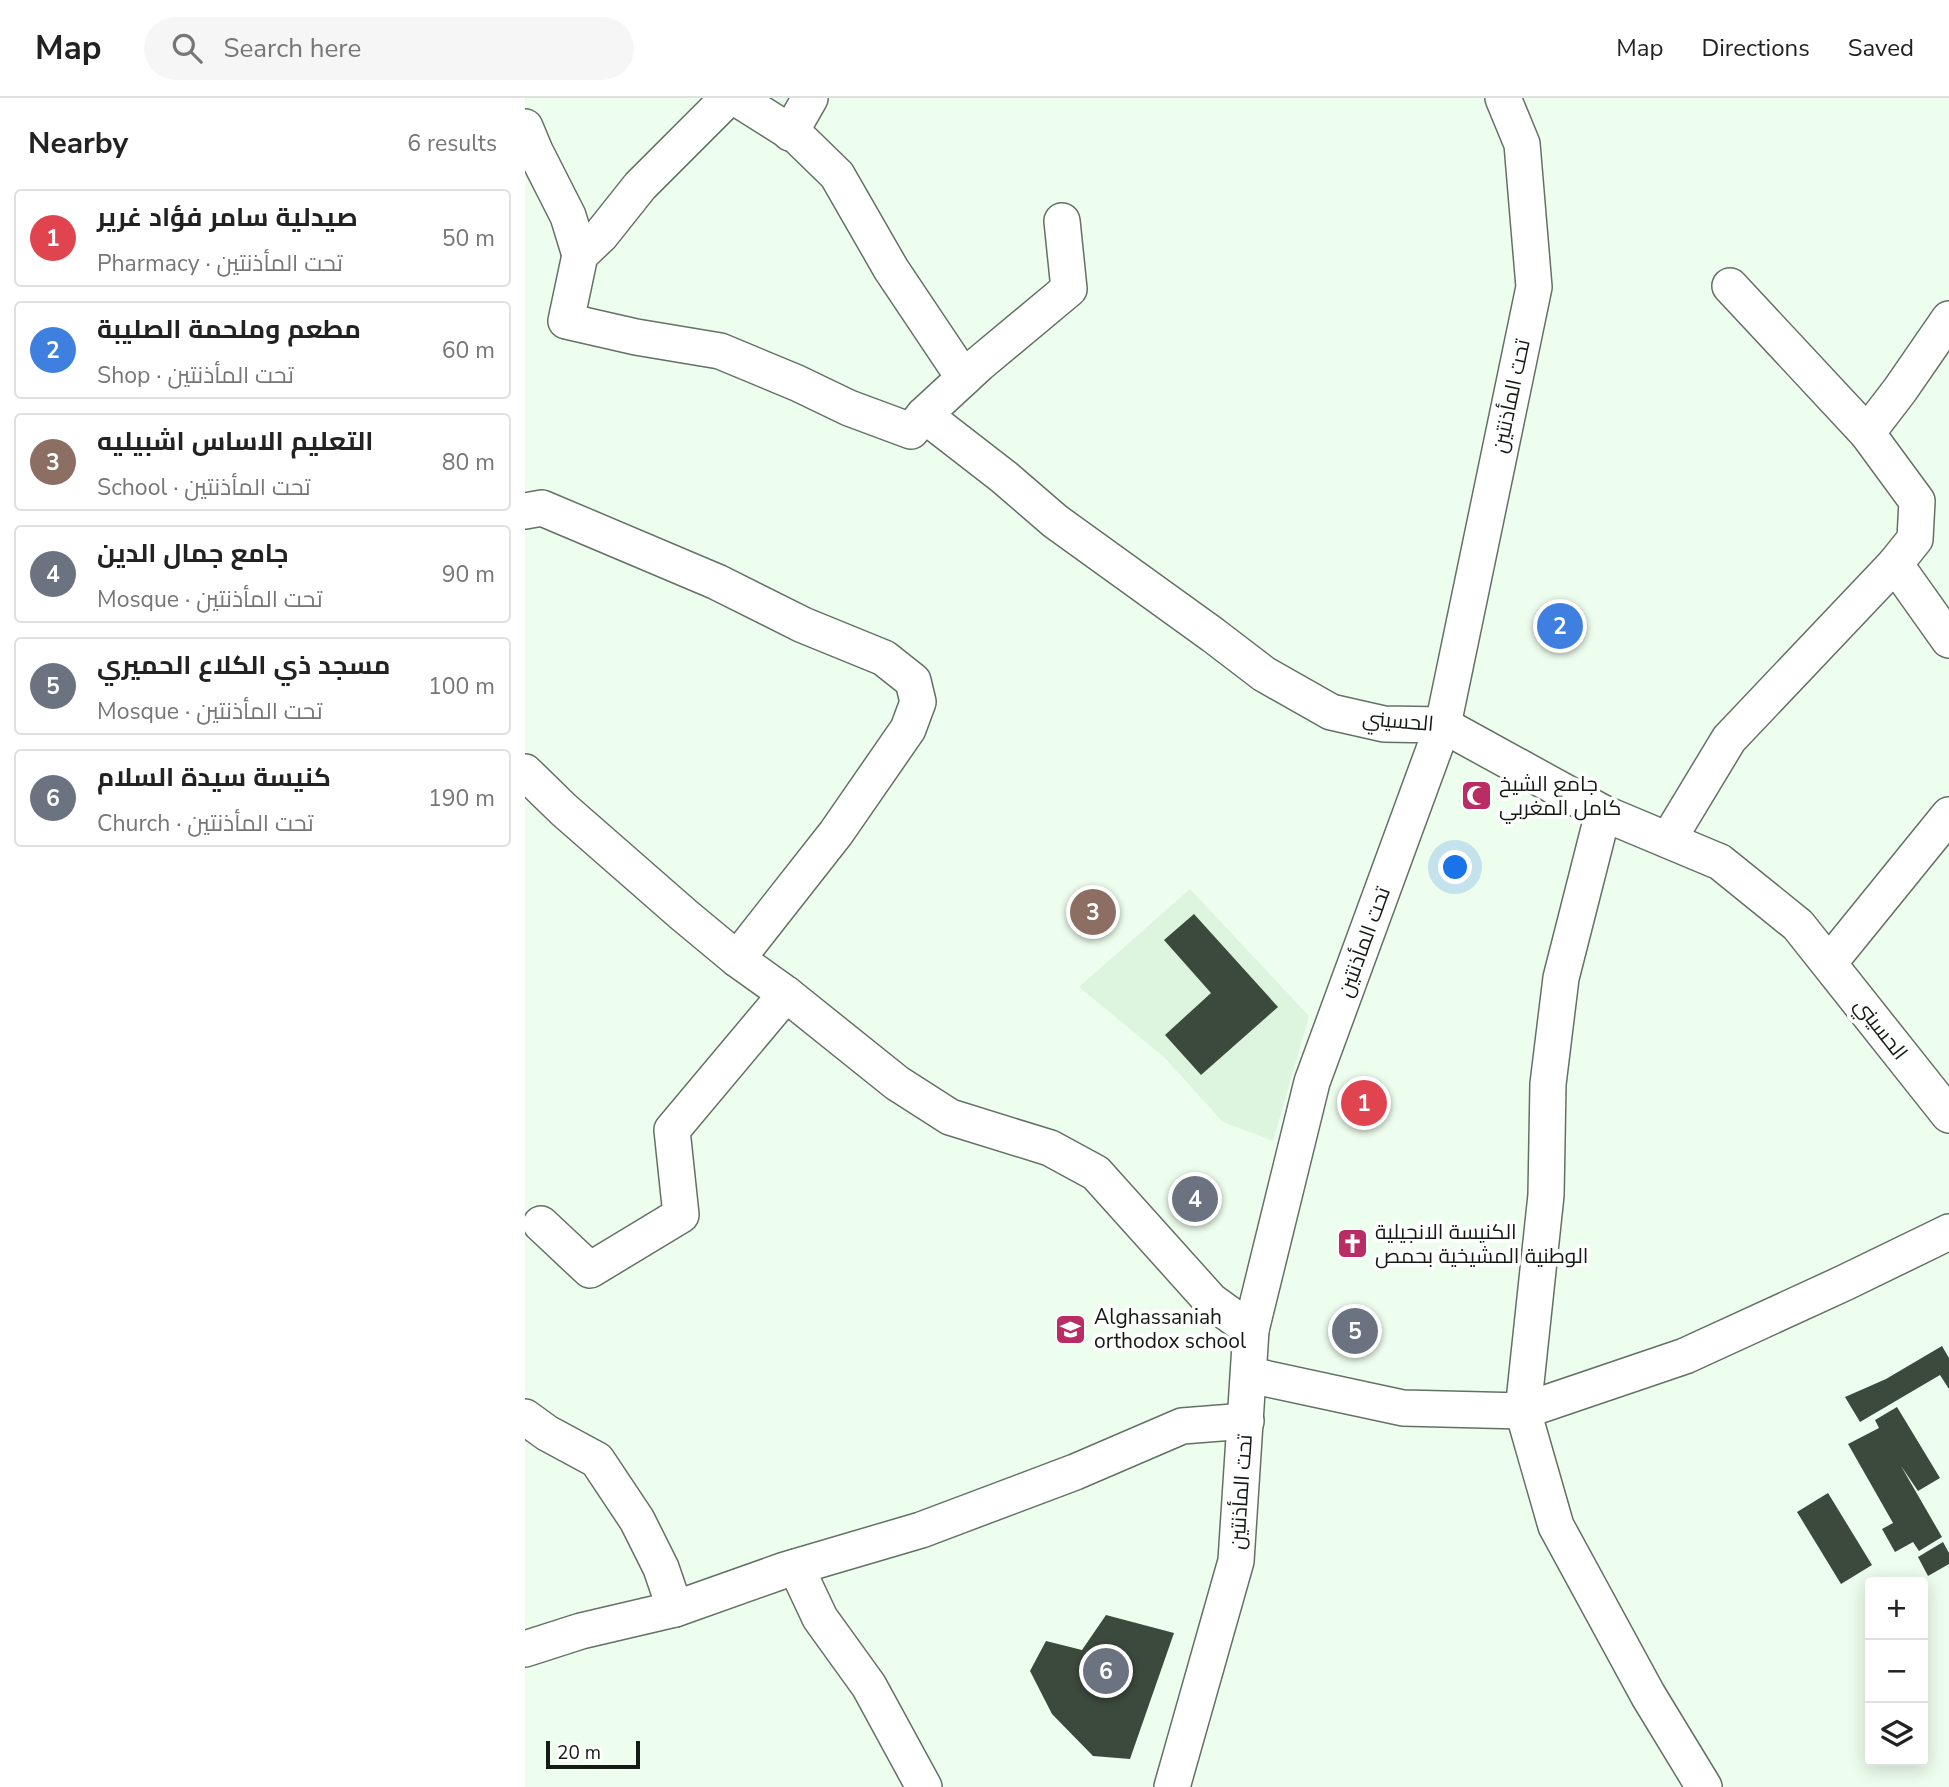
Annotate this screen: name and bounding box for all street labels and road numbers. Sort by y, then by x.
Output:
street label: تحت المأذنتين [1485,336,1537,455]
street label: الحسيني [1361,704,1435,740]
street label: تحت المأذنتين [1331,883,1397,1001]
street label: الحسيني [1846,992,1914,1067]
street label: تحت المأذنتين [1223,1433,1259,1551]

